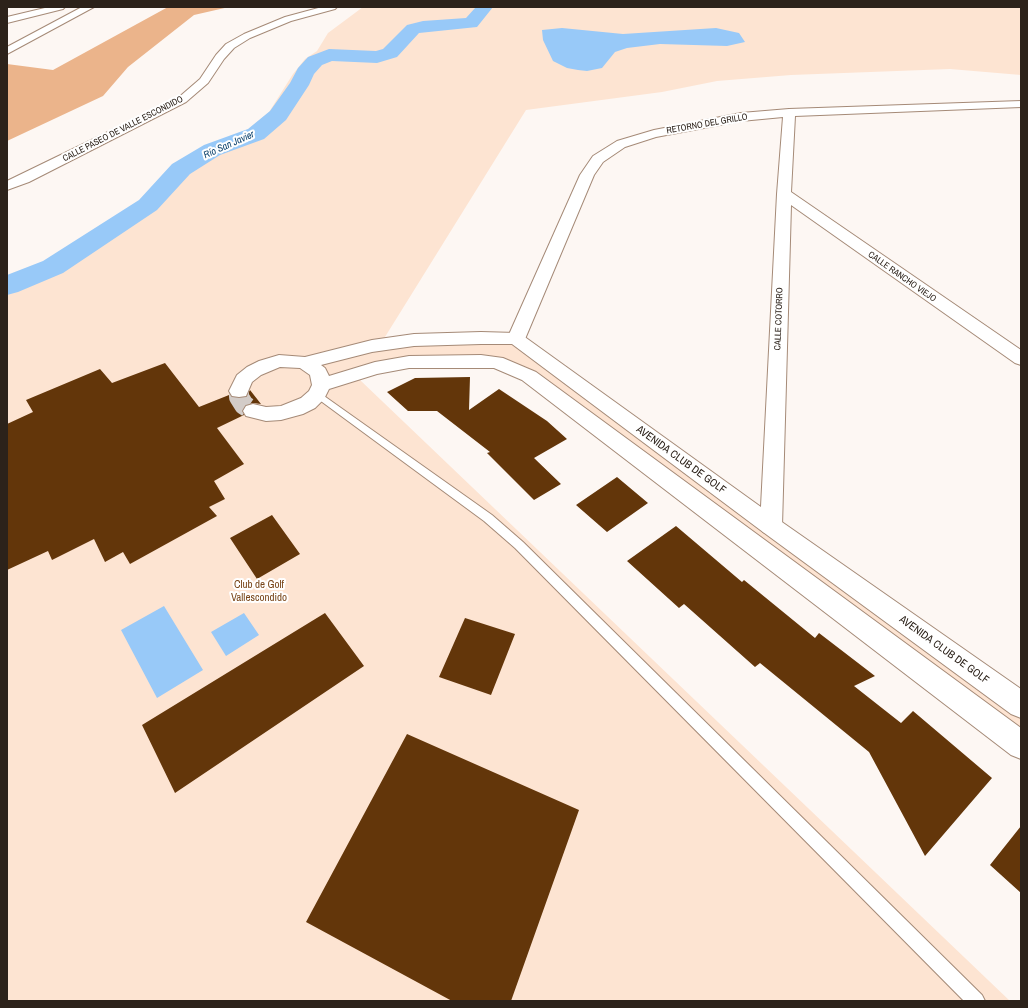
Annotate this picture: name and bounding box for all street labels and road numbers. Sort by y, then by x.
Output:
street label: CALLE PASEO DE VALLE ESCONDIDO [61,94,185,164]
street label: RETORNO DEL GRILLO [666,112,748,136]
street label: CALLE RANCHO VIEJO [866,249,938,305]
street label: CALLE COTORRO [773,287,785,351]
street label: AVENIDA CLUB DE GOLF [634,423,728,497]
street label: AVENIDA CLUB DE GOLF [897,613,991,687]

